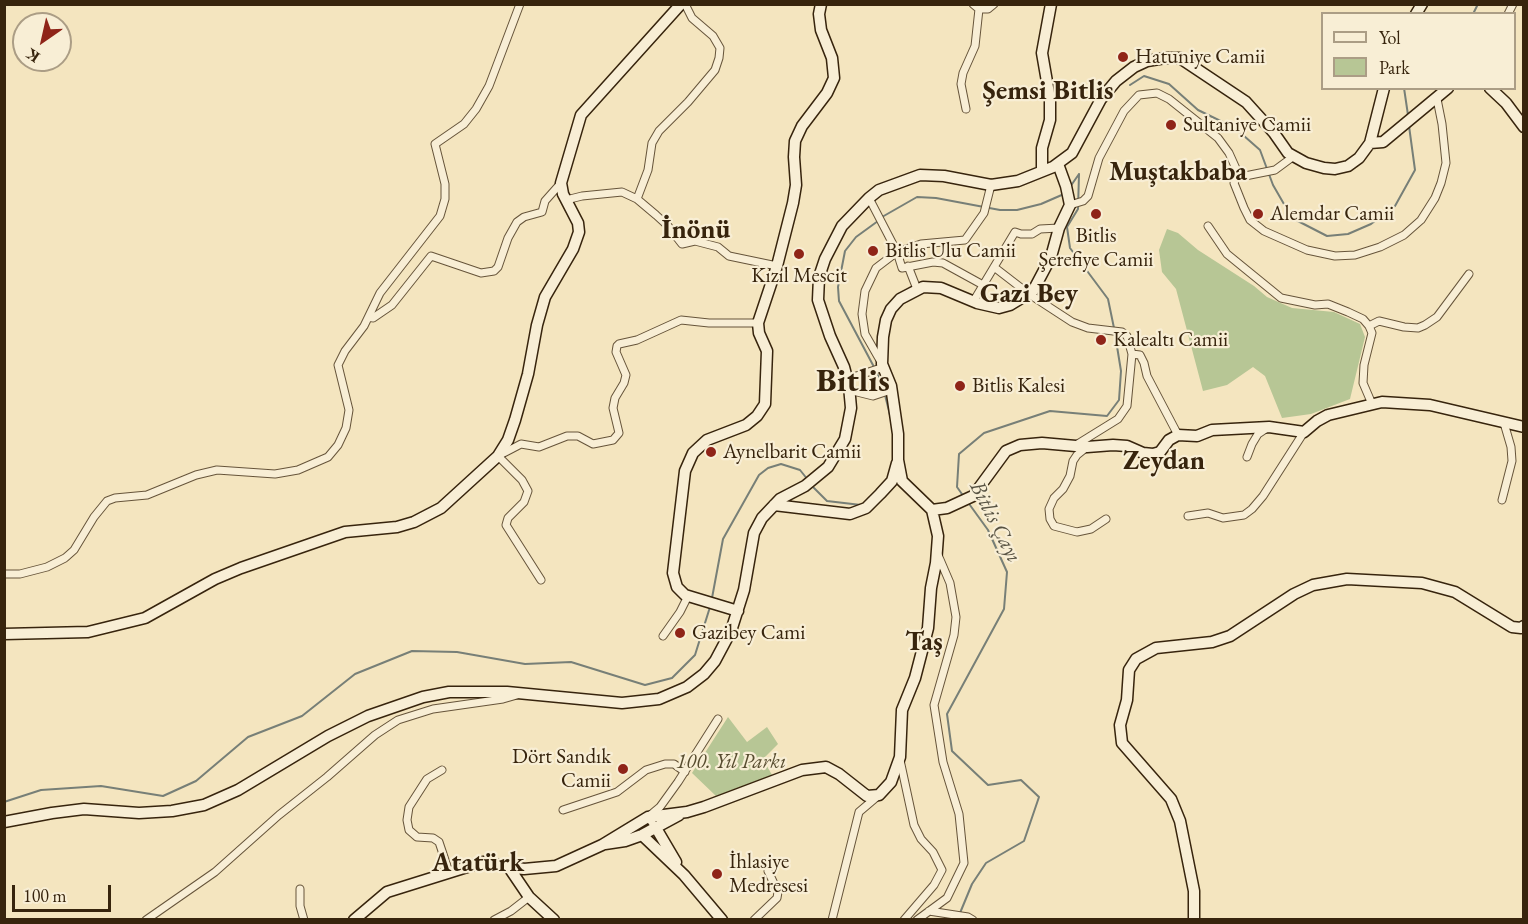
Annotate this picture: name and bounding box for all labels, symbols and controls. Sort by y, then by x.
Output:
north arrow [12,12,72,72]
legend [1321,12,1516,90]
text: Yol [1379,26,1401,49]
text: K [22,44,44,68]
place label: Hatuniye Camii [1135,44,1265,70]
marker: Hatuniye Camii [1116,50,1130,64]
text: Park [1379,56,1410,79]
district label: Şemsi Bitlis [983,76,1113,108]
place label: Sultaniye Camii [1183,112,1311,138]
marker: Sultaniye Camii [1164,118,1178,132]
district label: Muştakbaba [1109,157,1247,189]
place label: Alemdar Camii [1270,201,1394,227]
marker: Bitlis Şerefiye Camii [1089,207,1103,221]
marker: Alemdar Camii [1251,207,1265,221]
district label: İnönü [662,215,730,247]
place label: Bitlis Şerefiye Camii [1038,223,1154,273]
place label: Bitlis Ulu Camii [885,238,1016,264]
marker: Bitlis Ulu Camii [866,244,880,258]
marker: Kızıl Mescit [792,247,806,261]
place label: Kızıl Mescit [751,263,847,289]
district label: Gazi Bey [980,279,1078,311]
place label: Kalealtı Camii [1113,327,1228,353]
marker: Kalealtı Camii [1094,333,1108,347]
district label: Bitlis [816,362,890,402]
place label: Bitlis Kalesi [972,373,1065,399]
marker: Bitlis Kalesi [953,379,967,393]
place label: Aynelbarit Camii [723,439,861,465]
marker: Aynelbarit Camii [704,445,718,459]
district label: Zeydan [1123,446,1205,478]
water label: Bitlis Çayı [963,477,1027,567]
place label: Gazibey Cami [692,620,806,646]
marker: Gazibey Cami [673,626,687,640]
district label: Taş [905,627,943,659]
place label: Dört Sandık Camii [512,744,611,794]
park label: 100. Yıl Parkı [676,749,786,775]
marker: Dört Sandık Camii [616,762,630,776]
district label: Atatürk [432,848,524,880]
place label: İhlasiye Medresesi [729,849,808,899]
marker: İhlasiye Medresesi [710,867,724,881]
scale bar [15,873,114,911]
text: 100 m [23,884,67,907]

